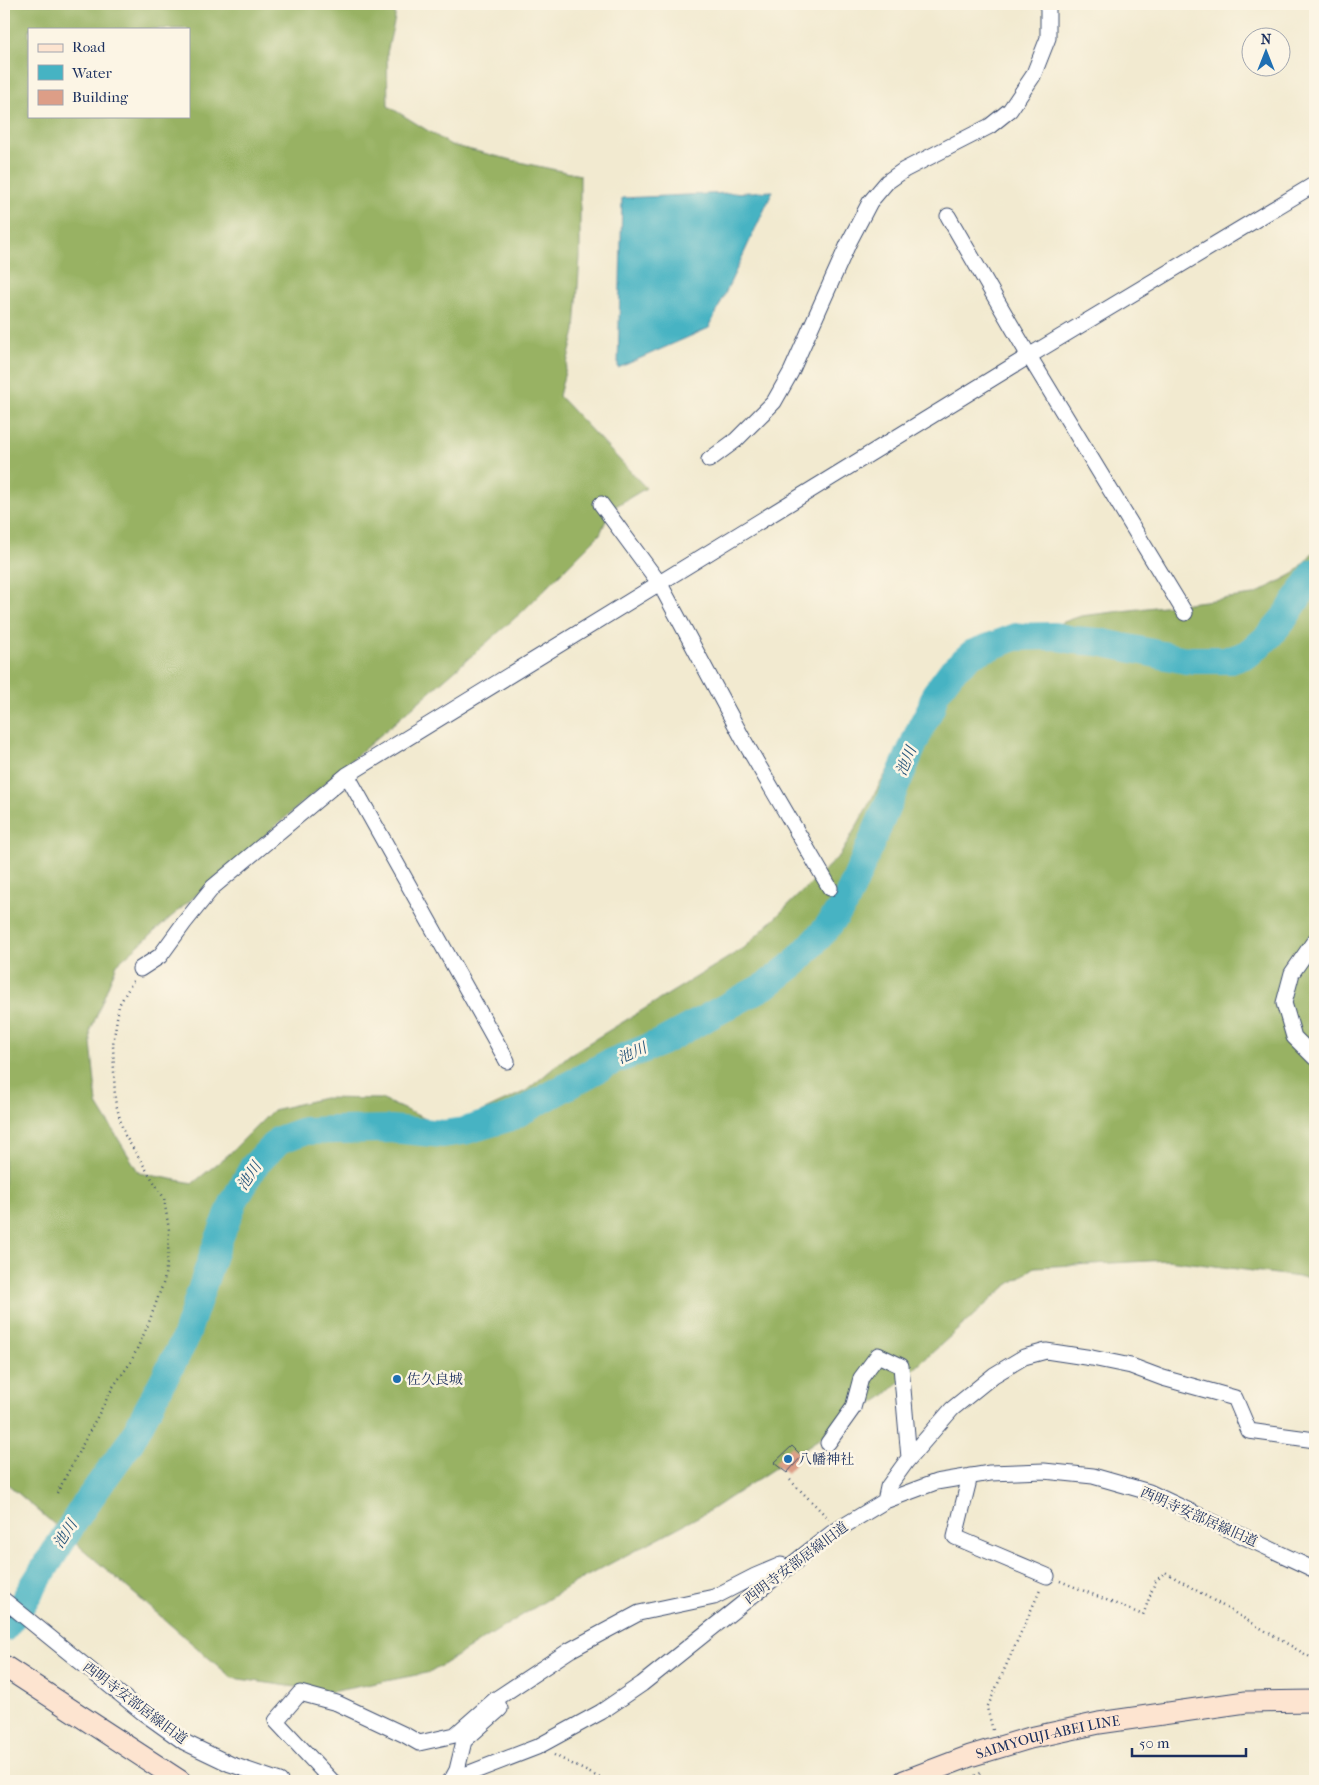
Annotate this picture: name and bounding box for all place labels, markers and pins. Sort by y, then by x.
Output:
place label: 佐久良城 [407,1371,463,1388]
marker: 佐久良城 [391,1373,403,1385]
place label: 八幡神社 [798,1451,854,1468]
marker: 八幡神社 [782,1453,794,1465]

